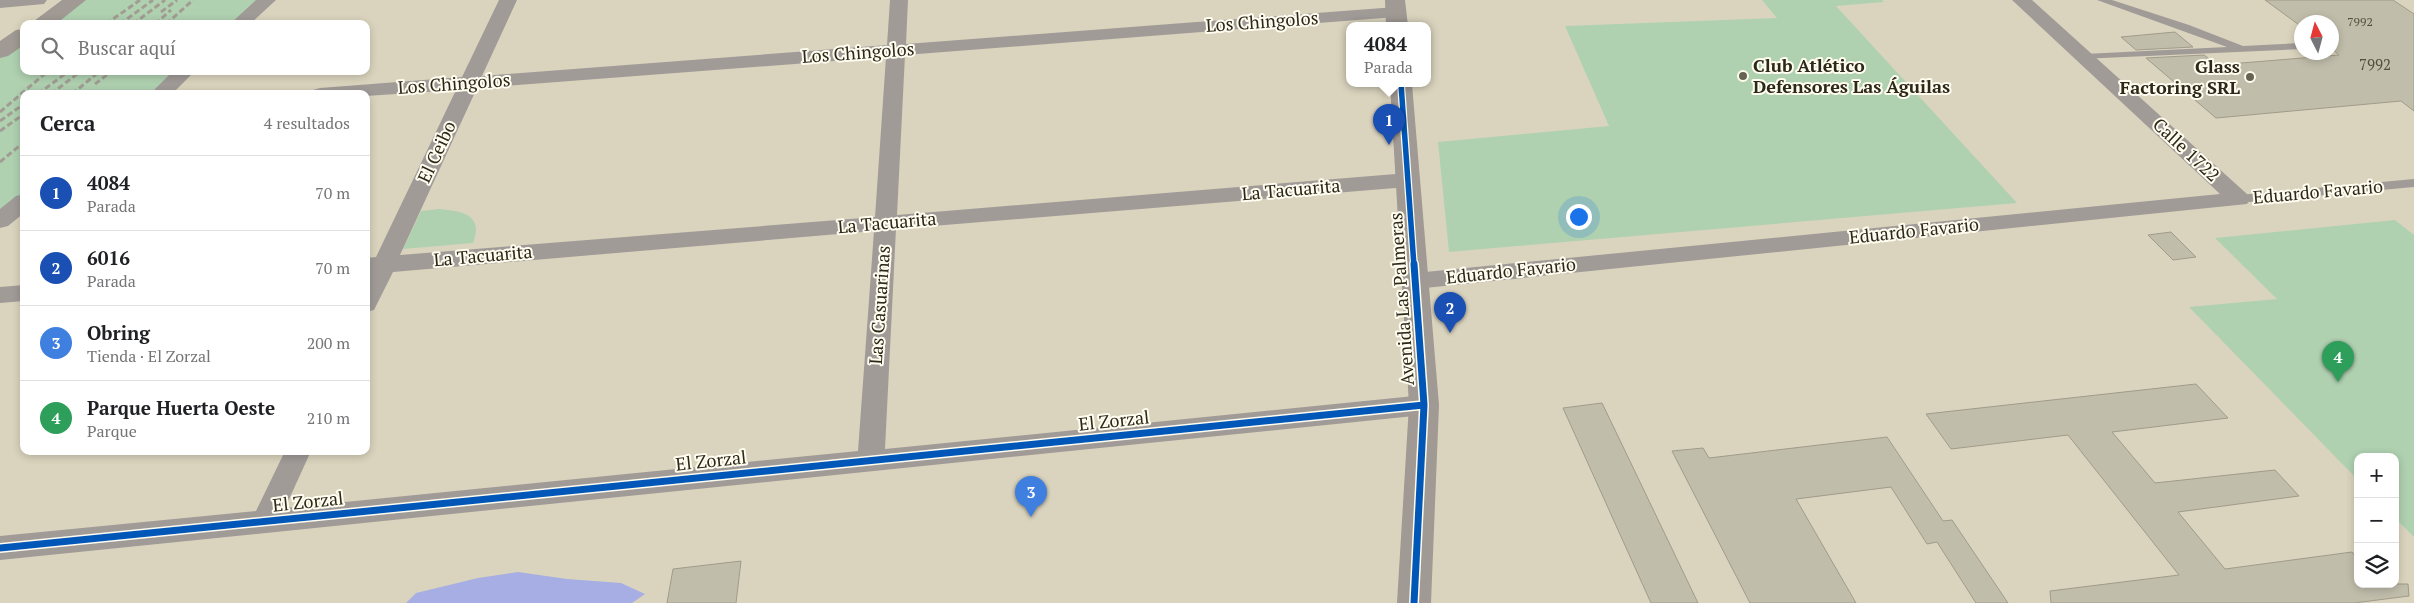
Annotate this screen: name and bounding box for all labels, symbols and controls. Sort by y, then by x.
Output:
street label: Los Chingolos [1205,5,1319,37]
house number: 7992 [2347,14,2373,29]
north arrow [2294,15,2339,60]
search box [20,20,370,75]
popup [1346,22,1431,87]
text: 4084 [1364,31,1407,56]
icon: search [38,34,66,62]
text: Buscar aquí [78,35,176,60]
street label: Los Chingolos [801,36,915,68]
place label: Club Atlético Defensores Las Águilas [1753,53,1950,98]
place label: Glass Factoring SRL [2120,54,2241,99]
house number: 7992 [2359,54,2391,74]
text: Parada [1364,56,1413,78]
street label: Los Chingolos [397,67,511,99]
marker: Club Atlético Defensores Las Águilas [1737,70,1749,82]
marker: Glass Factoring SRL [2244,71,2256,83]
pin: 1 [1373,104,1405,145]
text: Cerca [40,109,95,137]
text: 4 resultados [264,112,350,134]
street label: Calle 1722 [2148,112,2225,186]
street label: El Ceibo [411,117,461,186]
text: 4084 [87,170,130,195]
street label: La Tacuarita [1241,173,1341,205]
street label: Eduardo Favario [2252,173,2384,209]
text: 1 [51,182,61,204]
text: 70 m [315,182,350,204]
text: Parada [87,195,136,217]
your location [1566,204,1592,230]
street label: La Tacuarita [837,206,937,238]
street label: Eduardo Favario [1848,211,1980,249]
street label: Avenida Las Palmeras [1383,212,1419,386]
street label: La Tacuarita [433,239,533,271]
text: 6016 [87,245,130,270]
street label: Las Casuarinas [863,245,895,365]
street label: Eduardo Favario [1445,251,1577,289]
text: 2 [51,257,61,279]
text: 70 m [315,257,350,279]
text: Parada [87,270,136,292]
pin: 2 [1434,292,1466,333]
text: Obring [87,320,150,345]
text: 3 [51,332,61,354]
text: 200 m [307,332,350,354]
pin: 4 [2322,341,2354,382]
text: Tienda · El Zorzal [87,345,211,367]
text: Parque Huerta Oeste [87,395,275,420]
street label: El Zorzal [1077,404,1150,436]
text: 4 [51,407,61,429]
text: 210 m [307,407,350,429]
text: Parque [87,420,137,442]
street label: El Zorzal [674,444,747,476]
map controls [2354,453,2399,588]
button: + [2354,453,2399,498]
pin: 3 [1015,476,1047,517]
street label: El Zorzal [271,485,344,517]
button: − [2354,498,2399,543]
button: layers [2354,543,2399,588]

